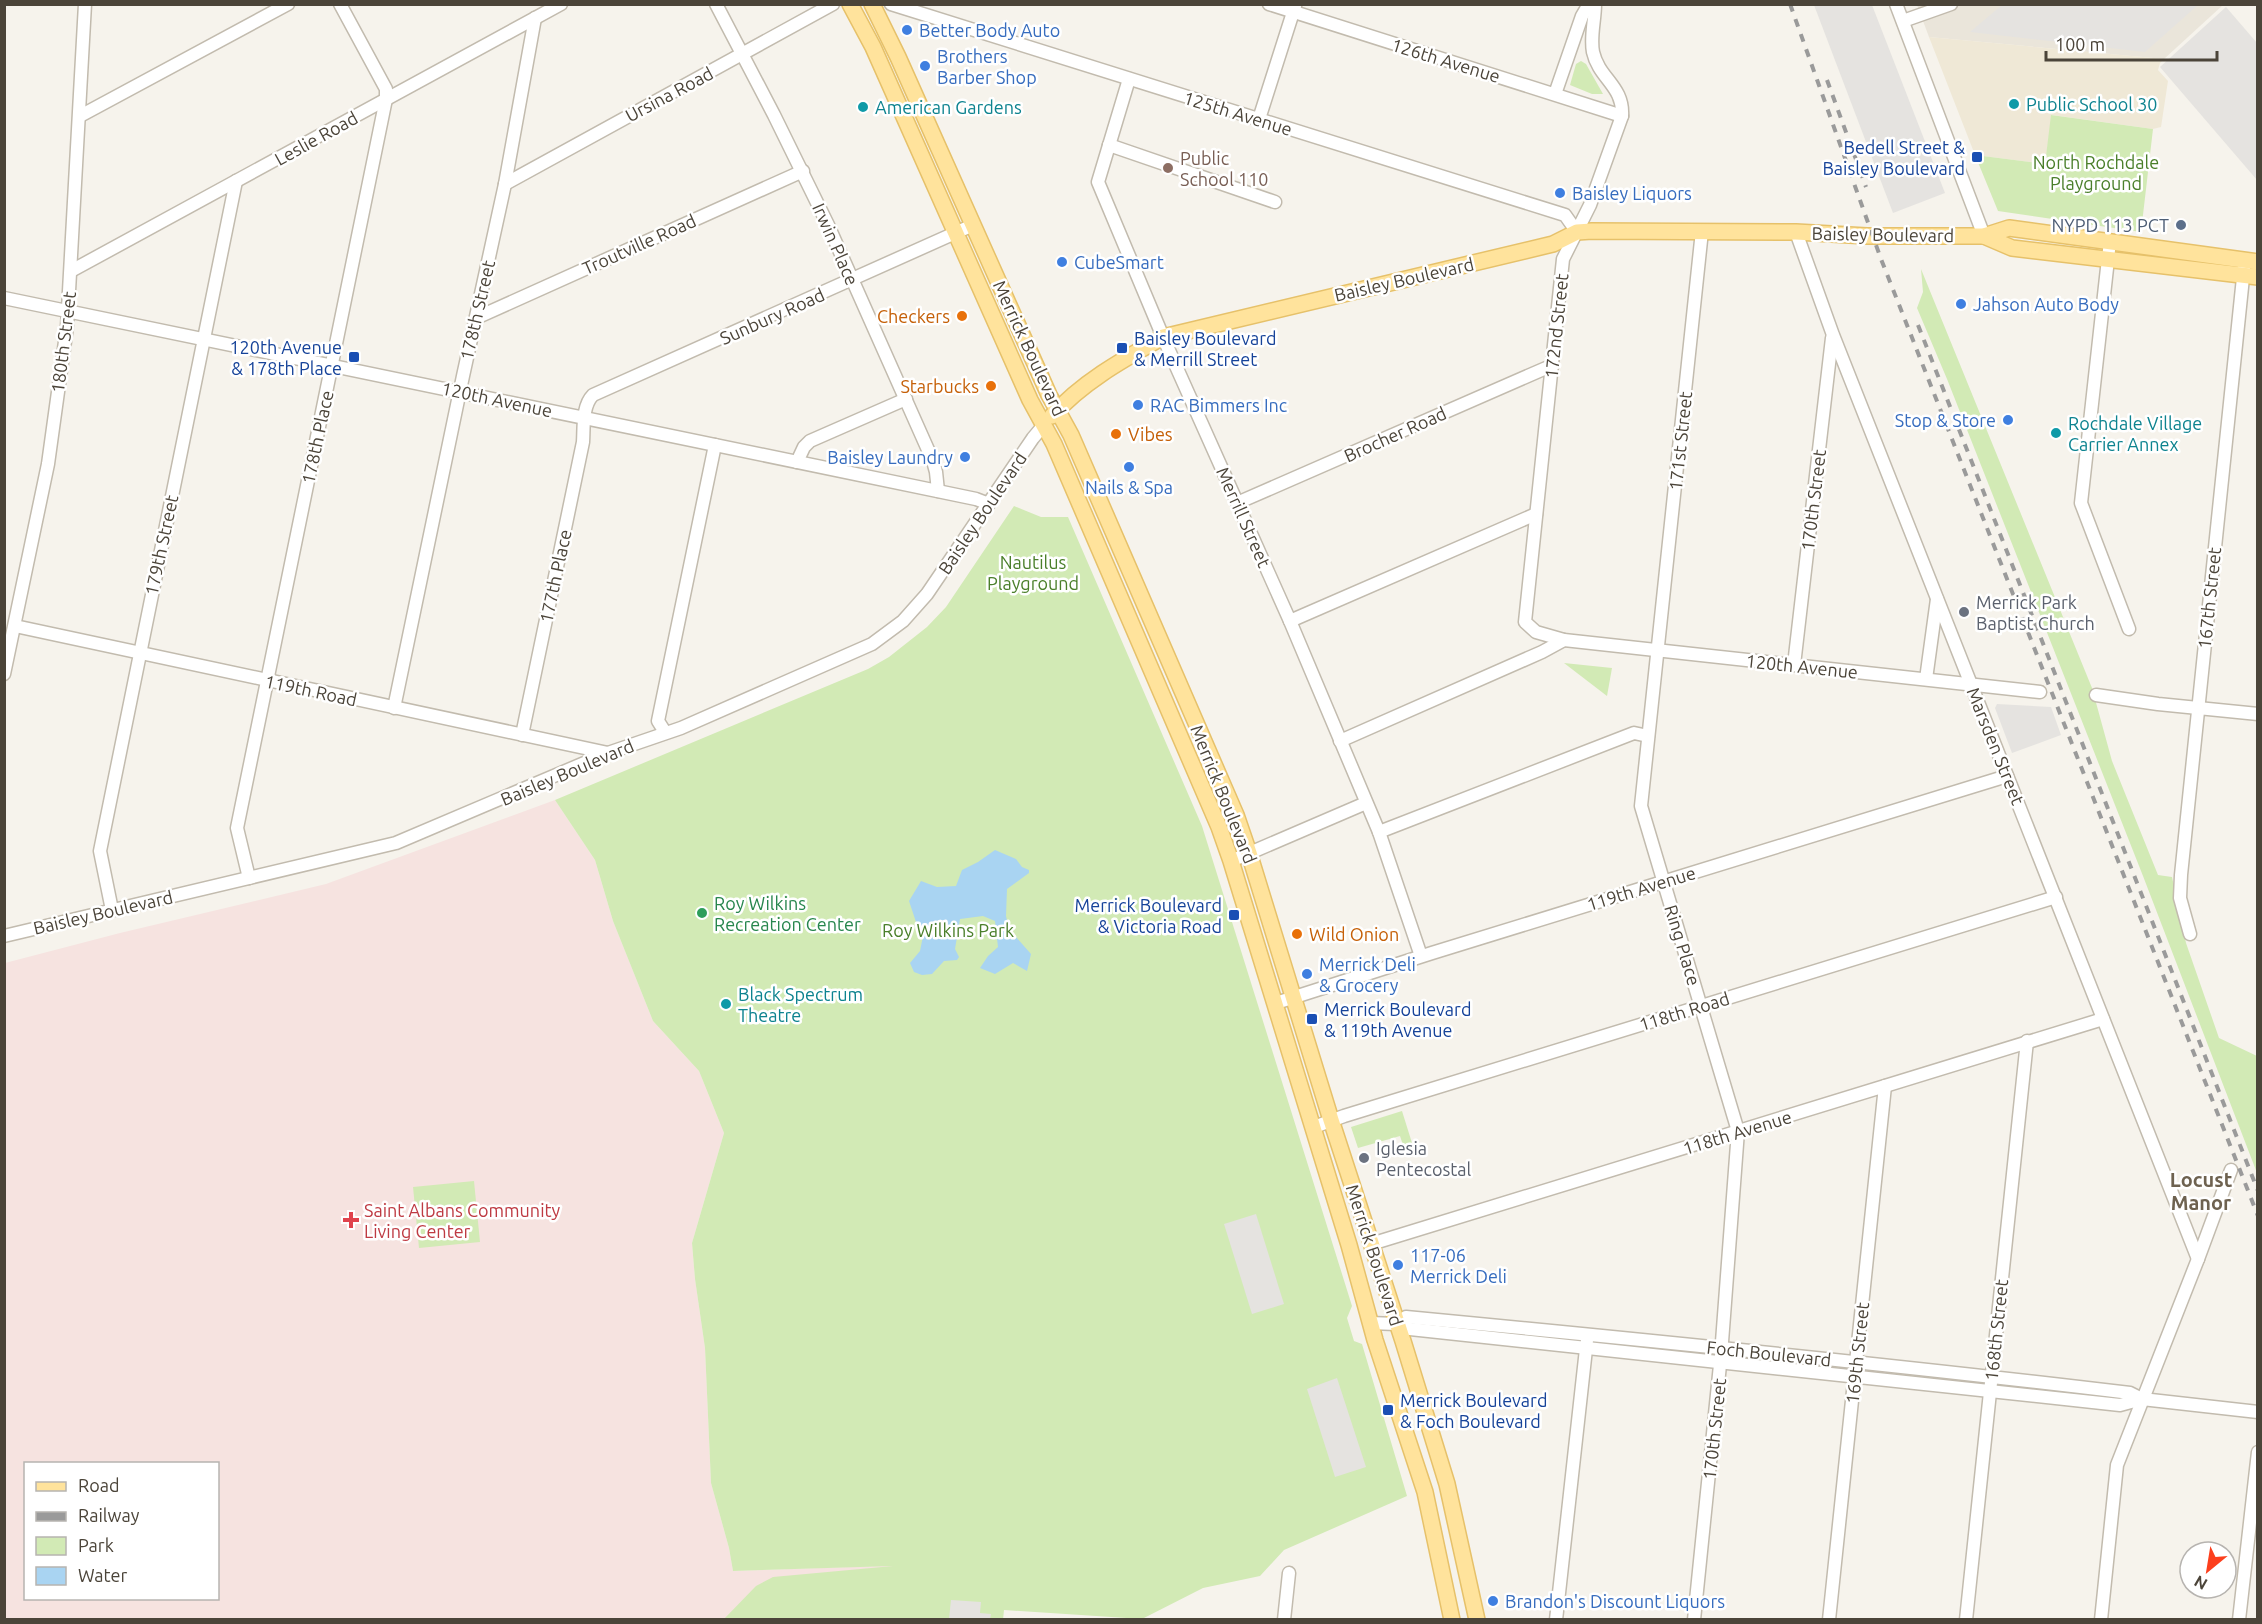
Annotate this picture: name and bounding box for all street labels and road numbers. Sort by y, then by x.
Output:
street label: 126th Avenue [1389,34,1503,86]
street label: Ursina Road [622,63,716,125]
street label: 125th Avenue [1181,87,1295,139]
street label: Leslie Road [271,107,361,169]
street label: Irwin Place [809,200,863,288]
street label: Troutville Road [579,210,699,278]
street label: Baisley Boulevard [1812,223,1954,245]
street label: Baisley Boulevard [1332,253,1476,305]
street label: 178th Street [456,258,498,362]
street label: 172nd Street [1541,272,1571,380]
street label: Merrick Boulevard [990,277,1070,419]
street label: Sunbury Road [717,284,827,348]
street label: 180th Street [47,290,79,394]
street label: 120th Avenue [440,378,554,420]
street label: 178th Place [297,388,337,486]
street label: 171st Street [1665,390,1695,492]
street label: Brocher Road [1341,403,1449,465]
street label: Baisley Boulevard [934,448,1030,578]
street label: 170th Street [1797,448,1829,552]
street label: Merrill Street [1213,464,1275,570]
street label: 179th Street [141,493,181,597]
street label: 177th Place [535,527,575,625]
street label: 167th Street [2194,546,2224,650]
street label: 120th Avenue [1745,650,1859,682]
street label: 119th Road [263,671,359,709]
street label: Marsden Street [1963,684,2029,808]
street label: Merrick Boulevard [1187,722,1261,866]
street label: Baisley Boulevard [497,735,637,809]
street label: 119th Avenue [1584,862,1698,914]
street label: Baisley Boulevard [31,886,175,938]
street label: Ring Place [1661,902,1705,988]
street label: 118th Road [1636,988,1732,1034]
street label: 118th Avenue [1680,1106,1794,1158]
street label: Merrick Boulevard [1343,1182,1407,1328]
street label: 168th Street [1981,1278,2011,1382]
street label: 169th Street [1842,1301,1872,1405]
street label: Foch Boulevard [1706,1337,1832,1369]
street label: 170th Street [1699,1377,1729,1481]

